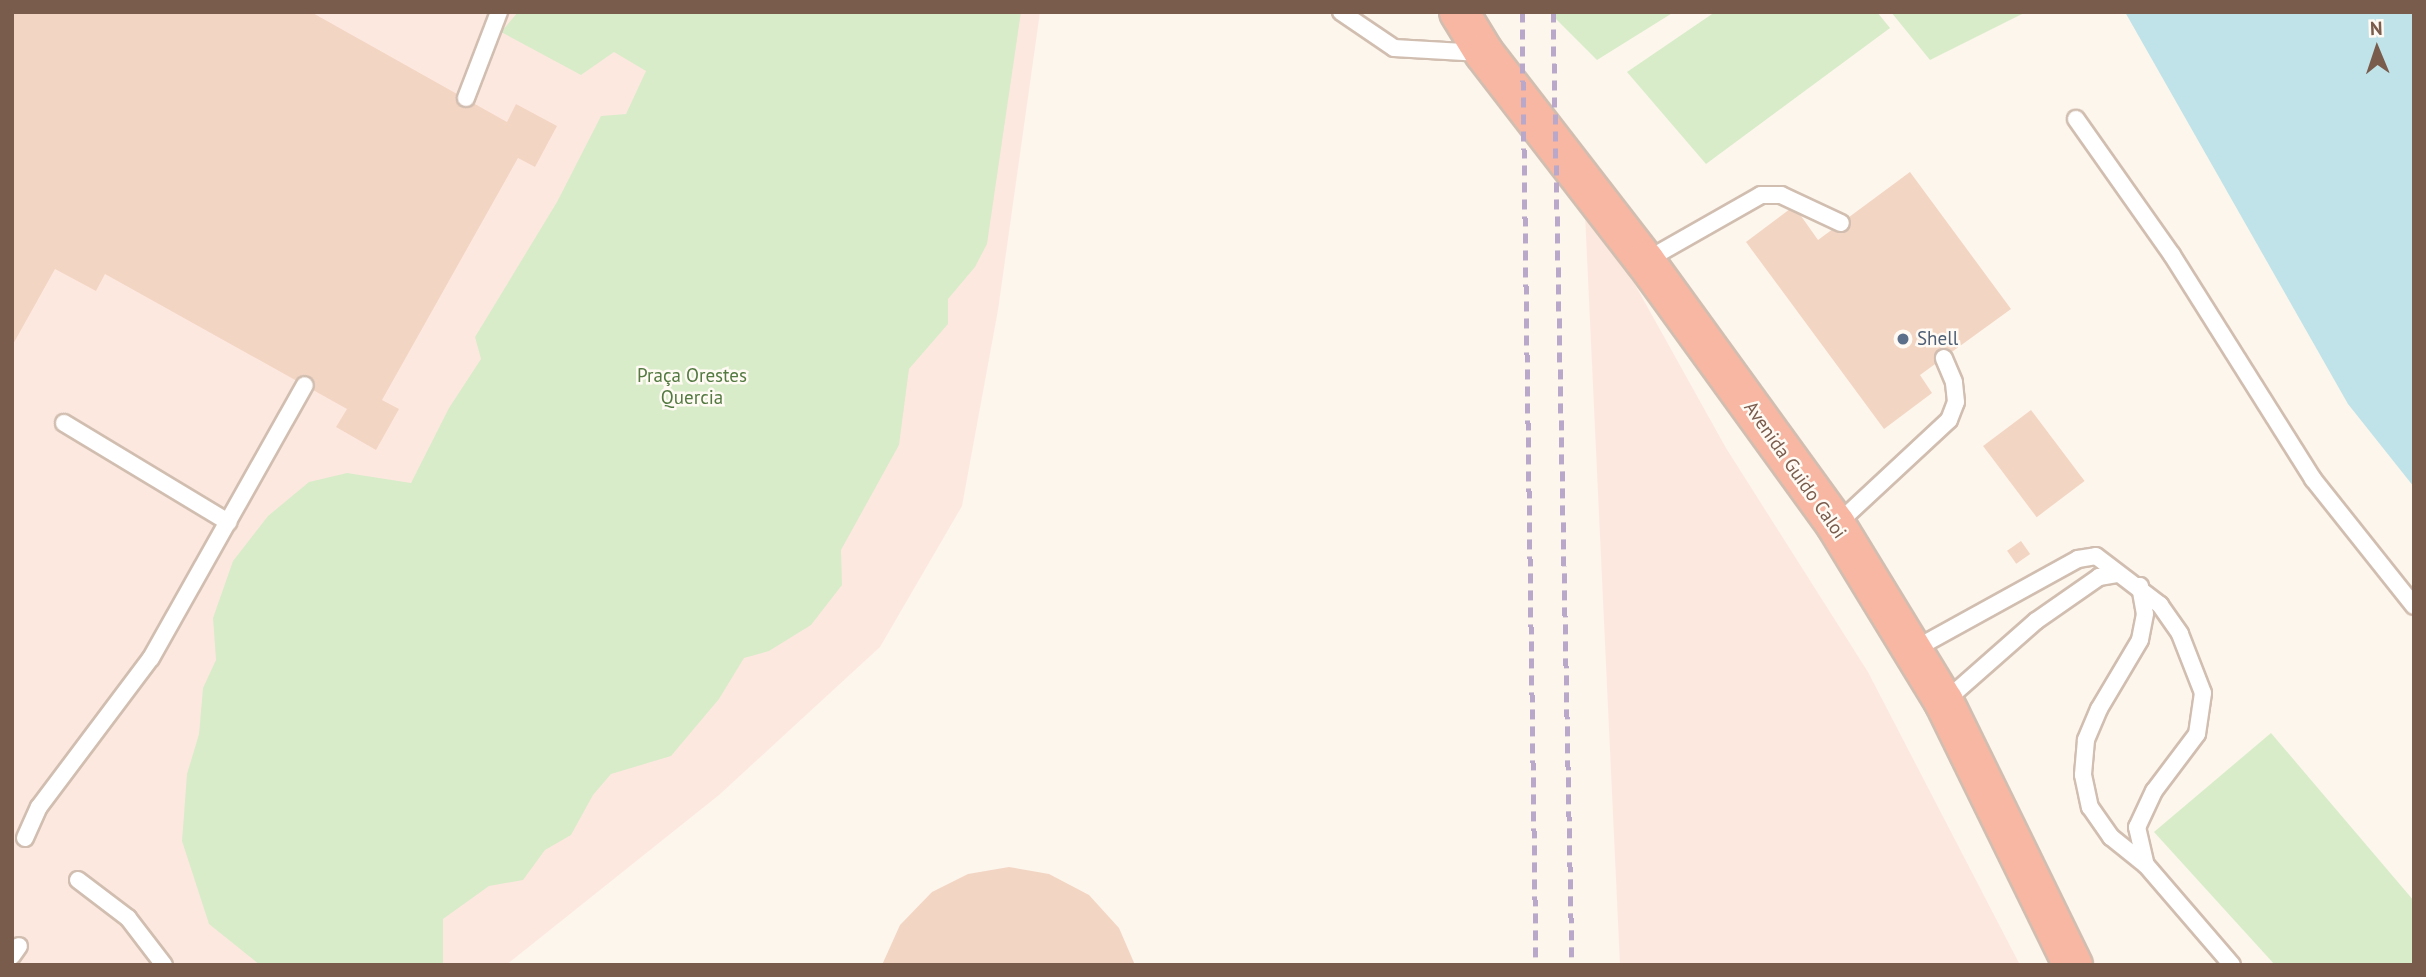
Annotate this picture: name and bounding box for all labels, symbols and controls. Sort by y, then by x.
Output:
north arrow [2342,14,2412,84]
text: N [2370,16,2383,40]
place label: Shell [1917,328,1958,350]
marker: Shell [1895,331,1911,347]
park label: Praça Orestes Quercia [637,365,747,409]
street label: Avenida Guido Caloi [1739,397,1851,543]

